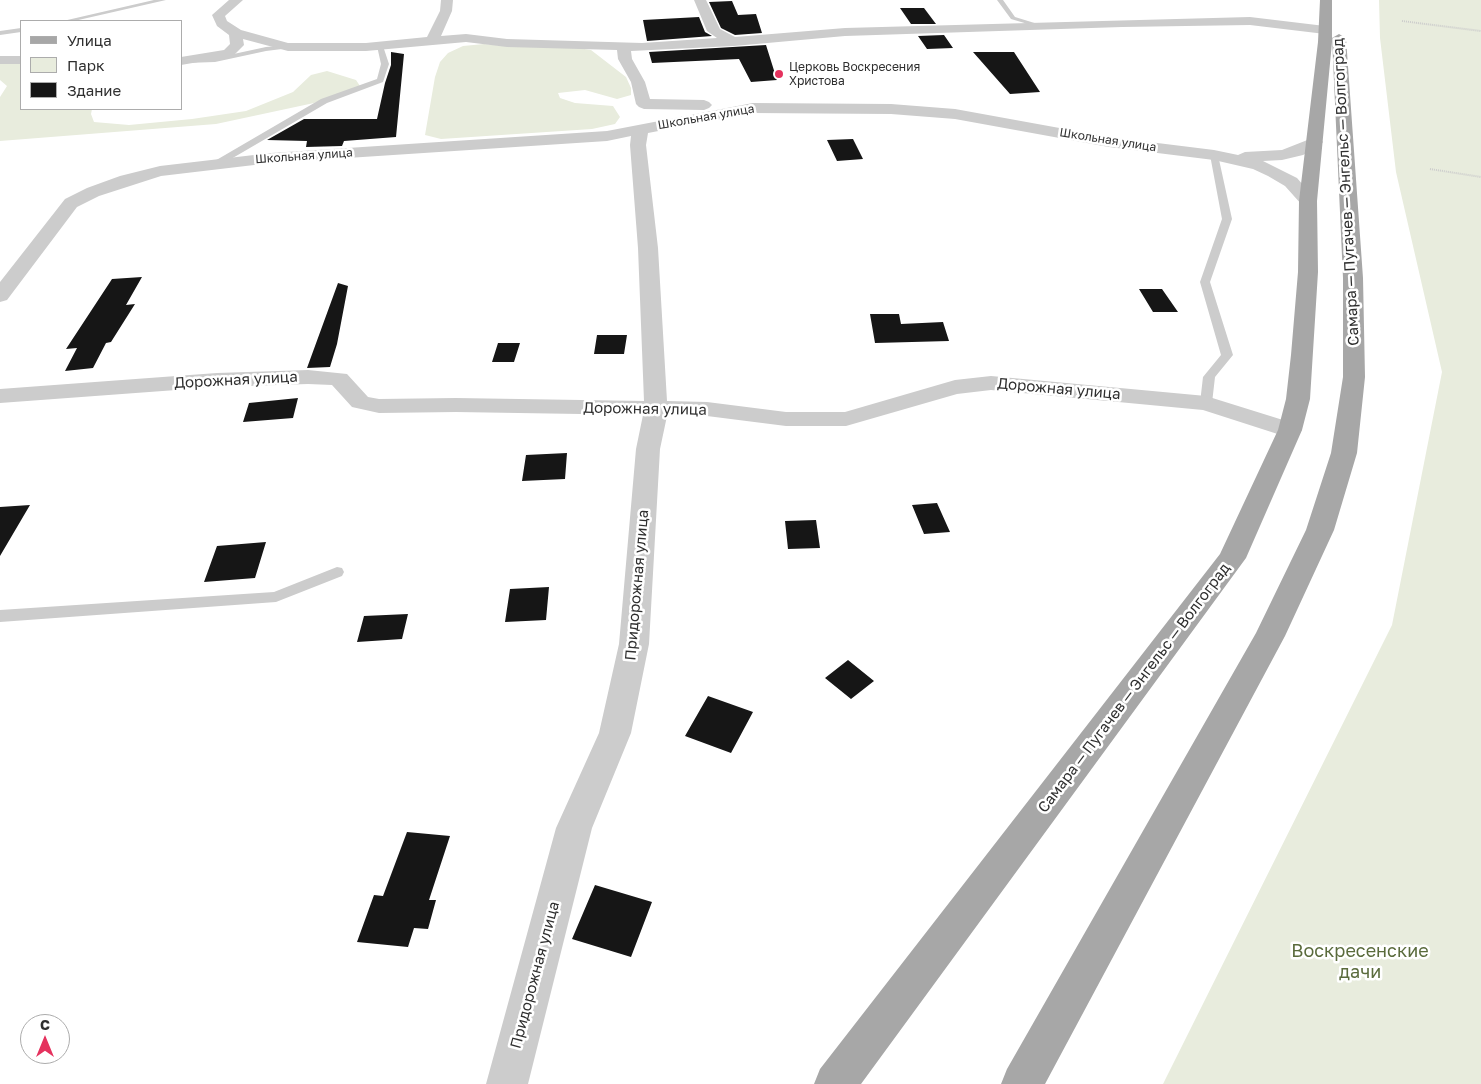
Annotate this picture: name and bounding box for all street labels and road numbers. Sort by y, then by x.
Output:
street label: Самара — Пугачев — Энгельс — Волгоград [1329,38,1363,346]
street label: Школьная улица [657,101,755,133]
street label: Школьная улица [1059,125,1157,155]
street label: Школьная улица [255,145,353,167]
street label: Дорожная улица [174,368,298,392]
street label: Дорожная улица [997,375,1121,403]
street label: Дорожная улица [583,399,707,419]
street label: Придорожная улица [621,509,653,661]
street label: Самара — Пугачев — Энгельс — Волгоград [1034,560,1234,816]
street label: Придорожная улица [507,900,563,1050]

